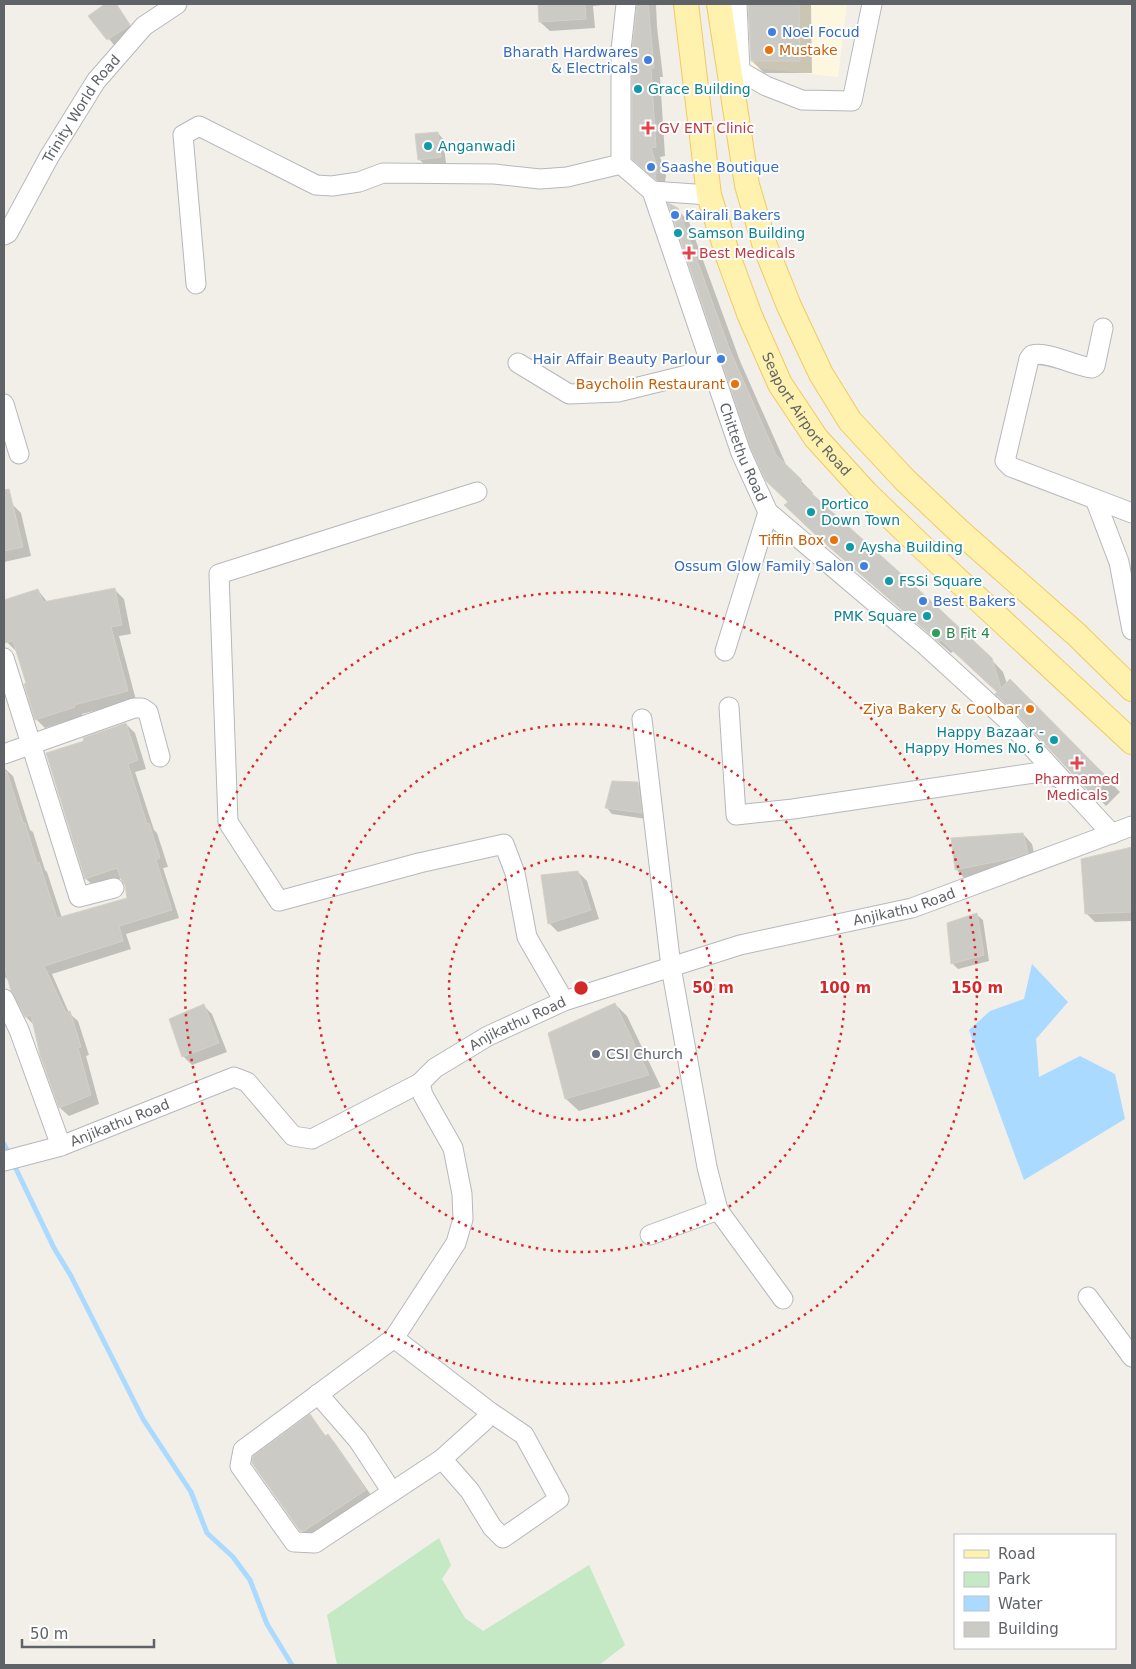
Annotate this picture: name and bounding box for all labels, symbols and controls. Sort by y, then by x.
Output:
place label: Noel Focud [782,24,860,40]
marker: Noel Focud [766,26,778,38]
place label: Mustake [779,42,838,58]
place label: Bharath Hardwares & Electricals [503,44,638,76]
marker: Mustake [763,44,775,56]
street label: Trinity World Road [39,51,123,166]
marker: Bharath Hardwares & Electricals [642,54,654,66]
place label: Grace Building [648,81,751,97]
marker: Grace Building [632,83,644,95]
place label: GV ENT Clinic [659,120,754,136]
marker: GV ENT Clinic [641,121,655,135]
place label: Anganwadi [438,138,516,154]
marker: Anganwadi [422,140,434,152]
place label: Saashe Boutique [661,159,779,175]
marker: Saashe Boutique [645,161,657,173]
place label: Kairali Bakers [685,207,780,223]
marker: Kairali Bakers [669,209,681,221]
place label: Samson Building [688,225,805,241]
marker: Samson Building [672,227,684,239]
place label: Best Medicals [699,245,795,261]
marker: Best Medicals [683,247,695,259]
street label: Seaport Airport Road [759,350,854,479]
place label: Hair Affair Beauty Parlour [533,351,711,367]
marker: Hair Affair Beauty Parlour [715,353,727,365]
place label: Baycholin Restaurant [576,376,726,392]
marker: Baycholin Restaurant [729,378,741,390]
street label: Chittethu Road [717,401,770,504]
place label: Portico Down Town [821,496,900,528]
marker: Portico Down Town [805,506,817,518]
place label: Tiffin Box [758,532,824,548]
marker: Tiffin Box [828,534,840,546]
place label: Aysha Building [860,539,963,555]
marker: Aysha Building [844,541,856,553]
place label: Ossum Glow Family Salon [674,558,854,574]
marker: Ossum Glow Family Salon [858,560,870,572]
place label: FSSi Square [899,573,982,589]
marker: FSSi Square [883,575,895,587]
place label: Best Bakers [933,593,1016,609]
marker: Best Bakers [917,595,929,607]
place label: PMK Square [834,608,917,624]
marker: PMK Square [921,610,933,622]
place label: B Fit 4 [946,625,990,641]
marker: B Fit 4 [930,627,942,639]
place label: Ziya Bakery & Coolbar [863,701,1020,717]
marker: Ziya Bakery & Coolbar [1024,703,1036,715]
place label: Happy Bazaar - Happy Homes No. 6 [905,724,1044,756]
marker: Happy Bazaar - Happy Homes No. 6 [1048,734,1060,746]
marker: Pharmamed Medicals [1071,757,1083,769]
place label: Pharmamed Medicals [1035,771,1119,803]
street label: Anjikathu Road [851,885,957,928]
centre of rings [572,979,590,997]
text: 50 m [692,979,734,997]
text: 100 m [819,979,871,997]
text: 150 m [951,979,1003,997]
street label: Anjikathu Road [466,993,568,1054]
place label: CSI Church [606,1046,683,1062]
marker: CSI Church [590,1048,602,1060]
street label: Anjikathu Road [68,1096,172,1150]
legend [954,1534,1116,1649]
text: Road [998,1545,1036,1563]
text: Park [998,1570,1031,1588]
text: Water [998,1595,1043,1613]
scale bar [22,1616,155,1648]
text: Building [998,1620,1059,1638]
text: 50 m [30,1625,68,1643]

